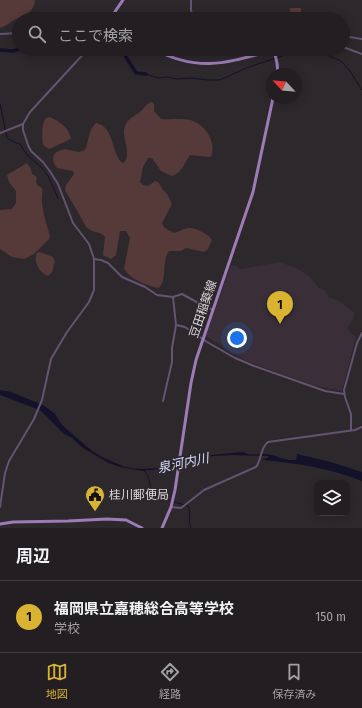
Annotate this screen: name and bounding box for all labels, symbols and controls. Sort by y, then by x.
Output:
search box [12,12,350,56]
icon: search [26,23,48,45]
text: ここで検索 [58,27,133,45]
north arrow [266,68,302,104]
street label: 豆田稲築線 [187,278,219,340]
pin: 1 [267,291,293,324]
your location [227,328,247,348]
water label: 泉河内川 [156,450,212,476]
map controls [314,480,350,516]
button: layers [314,480,350,516]
public building icon: 桂川郵便局 [84,484,106,512]
place label: 桂川郵便局 [109,488,169,502]
text: 周辺 [16,546,50,567]
text: 福岡県立嘉穂総合高等学校 [54,600,234,618]
text: 1 [26,609,32,624]
text: 150 m [315,609,346,624]
text: 学校 [54,621,80,636]
tab: 地図 [46,661,68,701]
tab: 経路 [159,661,181,701]
tab: 保存済み [272,661,316,701]

